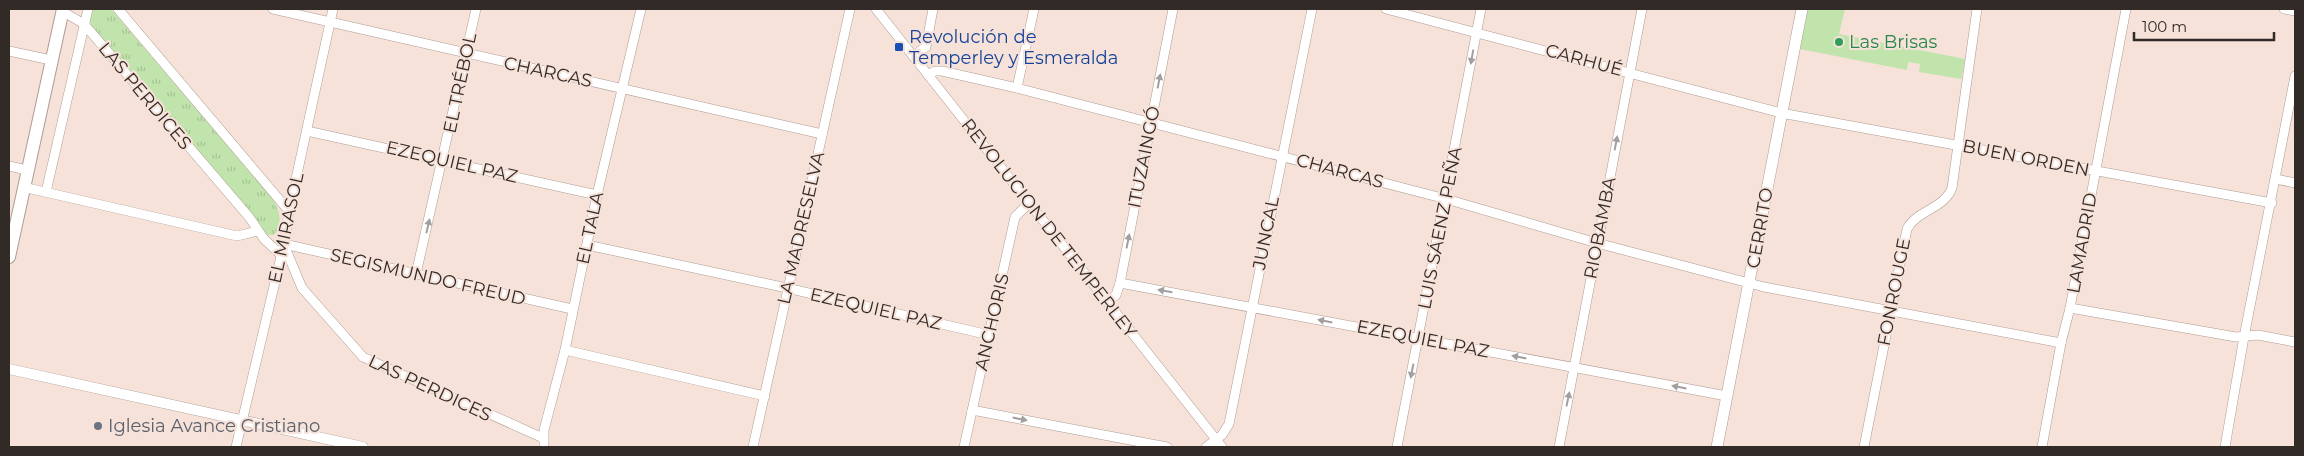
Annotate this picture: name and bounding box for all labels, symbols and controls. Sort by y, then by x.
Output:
scale bar [2134,10,2274,42]
text: 100 m [2142,17,2187,36]
place label: Revolución de Temperley y Esmeralda [909,26,1118,69]
street label: EL TRÉBOL [439,30,481,135]
place label: Las Brisas [1849,31,1938,53]
marker: Las Brisas [1833,36,1845,48]
street label: LAS PERDICES [94,38,196,154]
street label: CARHUÉ [1543,39,1625,81]
marker: Revolución de Temperley y Esmeralda [893,41,905,53]
one-way arrow [1468,49,1476,65]
street label: CHARCAS [502,52,594,92]
one-way arrow [1155,73,1163,89]
street label: ITUZAINGÓ [1123,104,1165,210]
street label: REVOLUCION DE TEMPERLEY [956,114,1142,343]
one-way arrow [1613,135,1621,151]
street label: BUEN ORDEN [1961,135,2091,181]
street label: EZEQUIEL PAZ [384,136,520,188]
street label: LUIS SÁENZ PEÑA [1413,145,1467,311]
street label: CHARCAS [1294,149,1386,193]
street label: LA MADRESELVA [773,150,829,306]
street label: EL MIRASOL [264,170,309,285]
street label: RIOBAMBA [1579,175,1621,281]
street label: CERRITO [1742,186,1778,270]
street label: EL TALA [572,190,608,266]
street label: LAMADRID [2062,191,2102,295]
street label: JUNCAL [1248,194,1284,272]
one-way arrow [424,218,432,234]
one-way arrow [1124,233,1132,248]
street label: FONROUGE [1873,236,1915,348]
street label: SEGISMUNDO FREUD [328,244,528,310]
street label: ANCHORIS [970,271,1014,373]
street label: EZEQUIEL PAZ [808,283,944,335]
one-way arrow [1157,287,1173,295]
street label: EZEQUIEL PAZ [1355,315,1491,363]
one-way arrow [1317,316,1333,324]
street label: LAS PERDICES [365,350,495,426]
one-way arrow [1511,353,1527,361]
one-way arrow [1408,363,1416,379]
one-way arrow [1671,383,1687,391]
one-way arrow [1565,391,1573,407]
place label: Iglesia Avance Cristiano [108,415,320,437]
one-way arrow [1012,416,1028,424]
marker: Iglesia Avance Cristiano [92,420,104,432]

